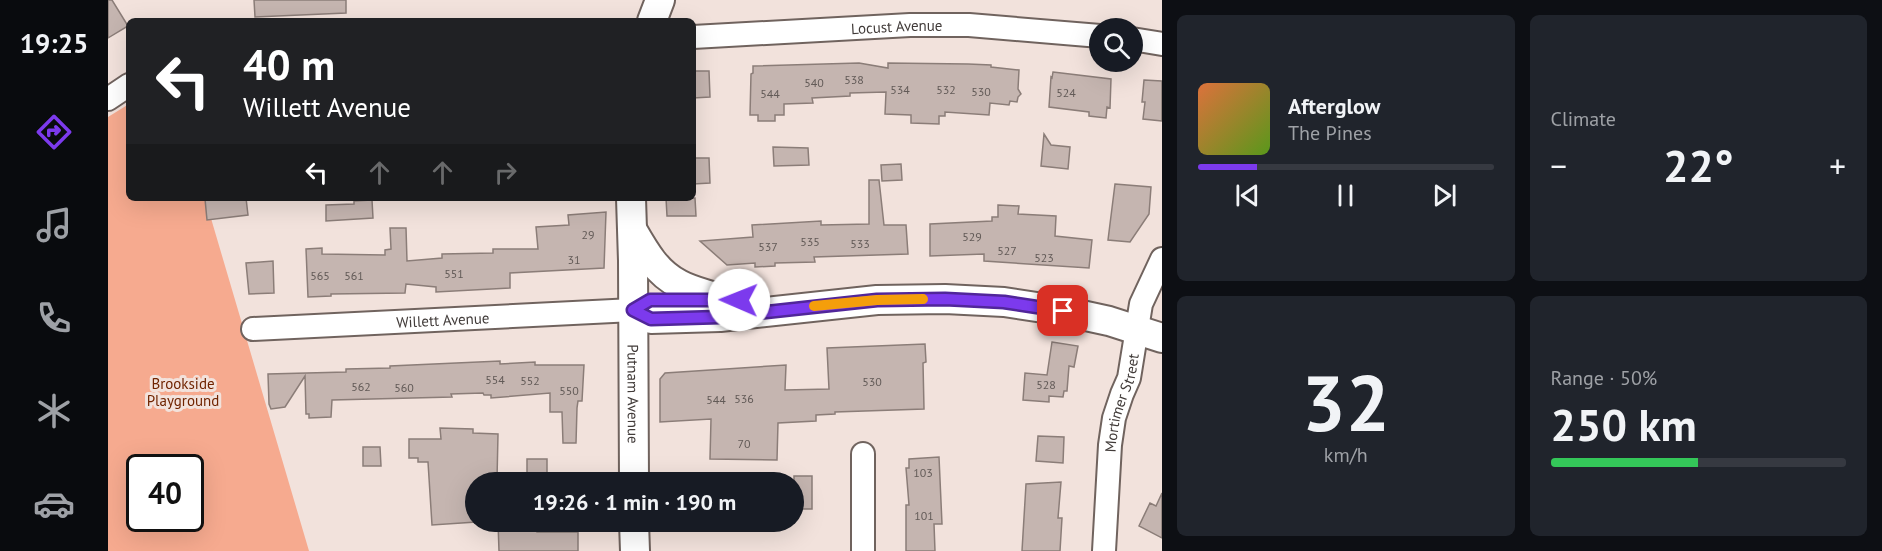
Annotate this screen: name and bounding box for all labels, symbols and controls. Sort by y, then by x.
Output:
street label: Locust Avenue [850,15,942,38]
map controls [1089,18,1143,72]
button: search [1089,18,1143,72]
text: 19:25 [20,26,88,60]
text: 40 m [243,37,335,92]
icon: left [144,42,222,120]
house number: 538 [844,72,864,87]
house number: 540 [804,75,824,90]
house number: 534 [890,82,910,97]
house number: 532 [936,82,956,97]
house number: 530 [971,84,991,99]
house number: 524 [1056,85,1076,100]
house number: 544 [760,86,780,101]
text: Willett Avenue [243,90,411,124]
text: Afterglow [1288,92,1380,120]
text: Climate [1551,106,1616,132]
icon: directions [33,111,75,153]
text: The Pines [1288,120,1372,146]
text: 22° [1663,136,1734,194]
text: − [1551,144,1567,187]
text: + [1829,144,1846,187]
icon: left [300,156,333,189]
icon: ahead [363,156,396,189]
icon: ahead [426,156,459,189]
icon: right [489,156,522,189]
icon: previous [1231,179,1264,212]
icon: pause [1329,179,1362,212]
icon: next [1428,179,1461,212]
icon: music [33,204,75,246]
house number: 29 [581,227,595,242]
house number: 529 [962,229,982,244]
house number: 535 [800,234,820,249]
house number: 533 [850,236,870,251]
house number: 537 [758,239,778,254]
house number: 527 [997,243,1017,258]
house number: 523 [1034,250,1054,265]
house number: 31 [567,252,581,267]
house number: 551 [444,266,464,281]
house number: 565 [310,268,330,283]
house number: 561 [344,268,364,283]
position arrow [707,268,771,332]
pin [1037,285,1088,336]
icon: arrive [1046,294,1079,327]
icon: phone [33,297,75,339]
street label: Willett Avenue [396,308,490,331]
street label: Putnam Avenue [624,344,643,444]
street label: Mortimer Street [1100,352,1142,453]
text: 32 [1302,352,1390,453]
text: Range · 50% [1551,365,1657,391]
house number: 554 [485,372,505,387]
house number: 552 [520,373,540,388]
park label: Brookside Playground [147,374,219,410]
house number: 530 [862,374,882,389]
house number: 528 [1036,377,1056,392]
house number: 562 [351,379,371,394]
house number: 560 [394,380,414,395]
house number: 550 [559,383,579,398]
icon: climate [33,390,75,432]
house number: 536 [734,391,754,406]
house number: 544 [706,392,726,407]
text: 250 km [1551,395,1697,453]
house number: 70 [737,436,751,451]
text: km/h [1324,442,1368,468]
speed limit sign: 40 [126,454,204,532]
house number: 103 [913,465,933,480]
icon: car [33,483,75,525]
text: 19:26 · 1 min · 190 m [533,488,736,516]
house number: 101 [914,508,934,523]

